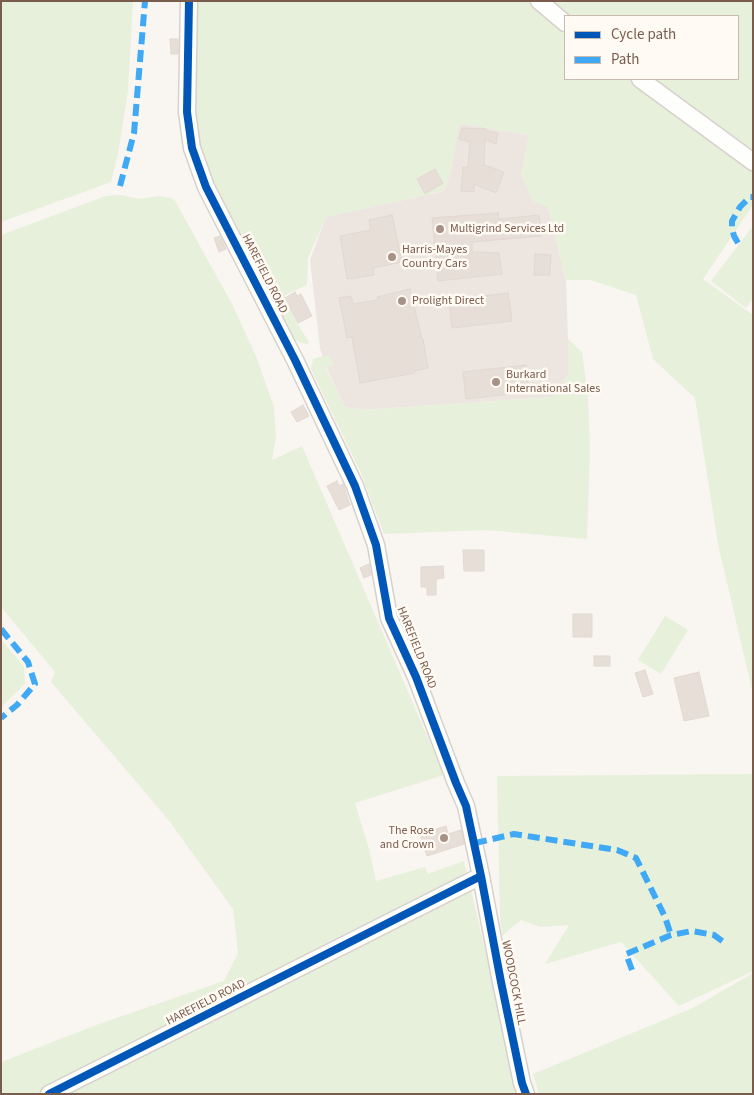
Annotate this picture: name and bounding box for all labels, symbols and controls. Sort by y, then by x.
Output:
legend [564,15,739,80]
text: Cycle path [611,24,676,45]
text: Path [611,49,639,70]
place label: Multigrind Services Ltd [450,222,564,236]
marker: Multigrind Services Ltd [434,223,446,235]
street label: HAREFIELD ROAD [238,232,290,316]
place label: Harris-Mayes Country Cars [402,243,467,271]
marker: Harris-Mayes Country Cars [386,251,398,263]
place label: Prolight Direct [412,294,484,308]
marker: Prolight Direct [396,295,408,307]
place label: Burkard International Sales [506,368,600,396]
marker: Burkard International Sales [490,376,502,388]
street label: HAREFIELD ROAD [393,605,439,691]
place label: The Rose and Crown [380,824,434,852]
marker: The Rose and Crown [438,832,450,844]
street label: WOODCOCK HILL [498,939,528,1027]
street label: HAREFIELD ROAD [164,977,248,1029]

